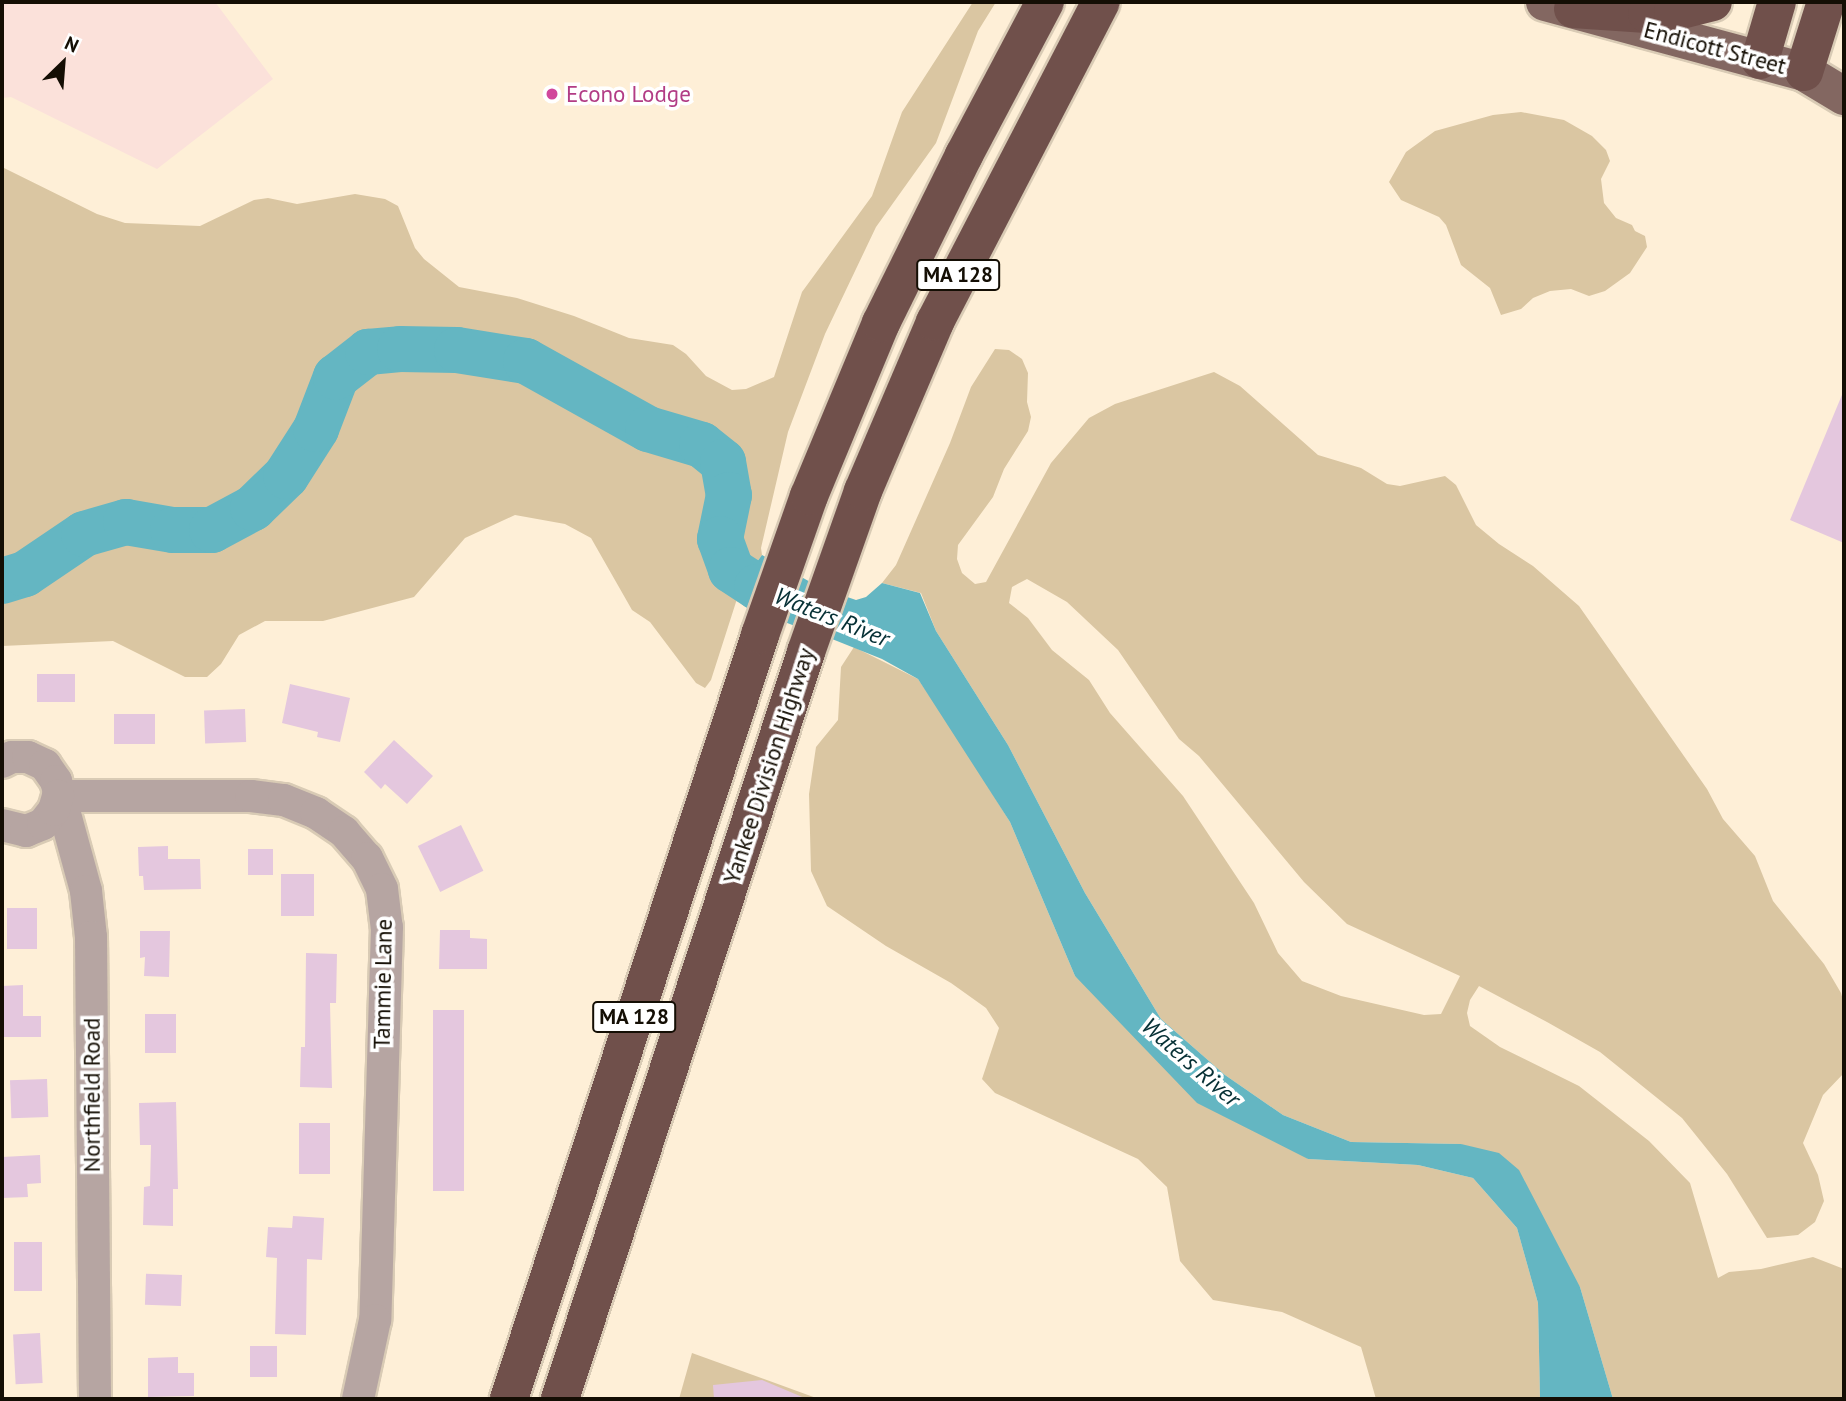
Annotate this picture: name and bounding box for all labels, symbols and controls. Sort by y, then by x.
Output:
street label: Endicott Street [1641,16,1789,80]
north arrow [28,28,98,98]
text: N [61,30,83,57]
place label: Econo Lodge [566,80,691,108]
marker: Econo Lodge [544,86,560,102]
road number: MA 128 [914,258,1002,292]
water label: Waters River [770,581,894,653]
street label: Yankee Division Highway [718,645,820,887]
street label: Tammie Lane [368,919,398,1049]
road number: MA 128 [590,1000,678,1034]
water label: Waters River [1136,1011,1246,1113]
street label: Northfield Road [78,1018,106,1172]

